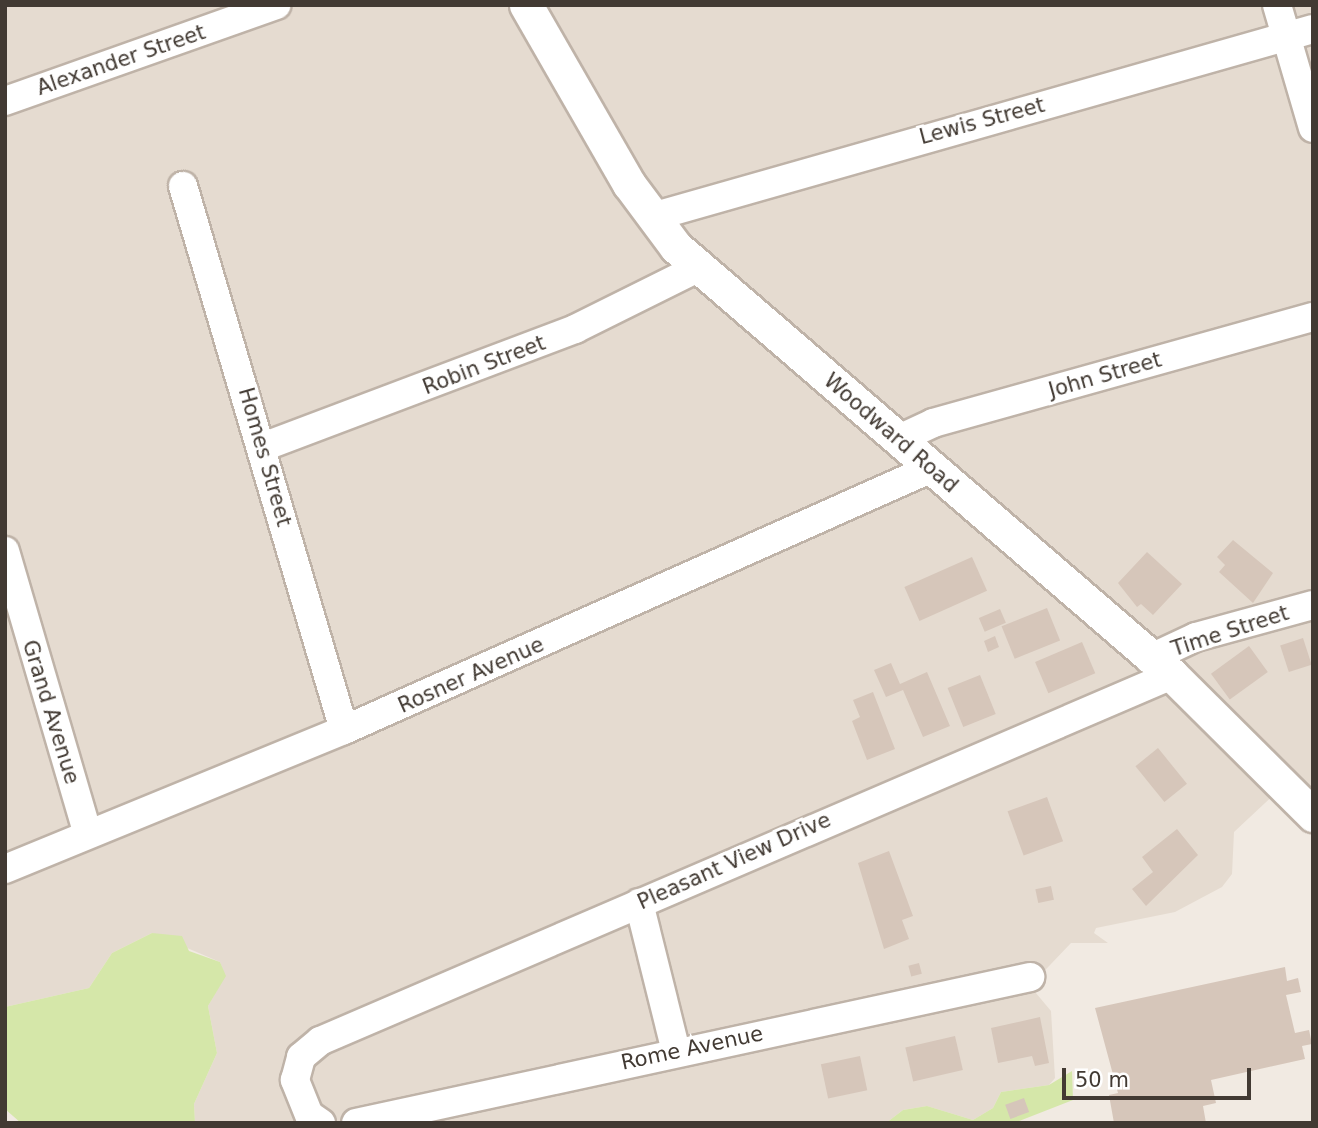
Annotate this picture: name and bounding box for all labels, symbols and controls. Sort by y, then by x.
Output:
street label: Alexander Street [33,19,209,101]
street label: Lewis Street [917,92,1047,150]
street label: Robin Street [419,330,549,400]
street label: John Street [1046,347,1164,403]
street label: Woodward Road [819,368,963,498]
street label: Homes Street [233,385,297,529]
street label: Time Street [1168,600,1292,662]
street label: Rosner Avenue [394,632,548,718]
street label: Grand Avenue [17,637,85,787]
street label: Pleasant View Drive [633,807,835,915]
street label: Rome Avenue [619,1021,765,1075]
scale bar [1066,1054,1255,1098]
text: 50 m [1075,1068,1129,1092]

